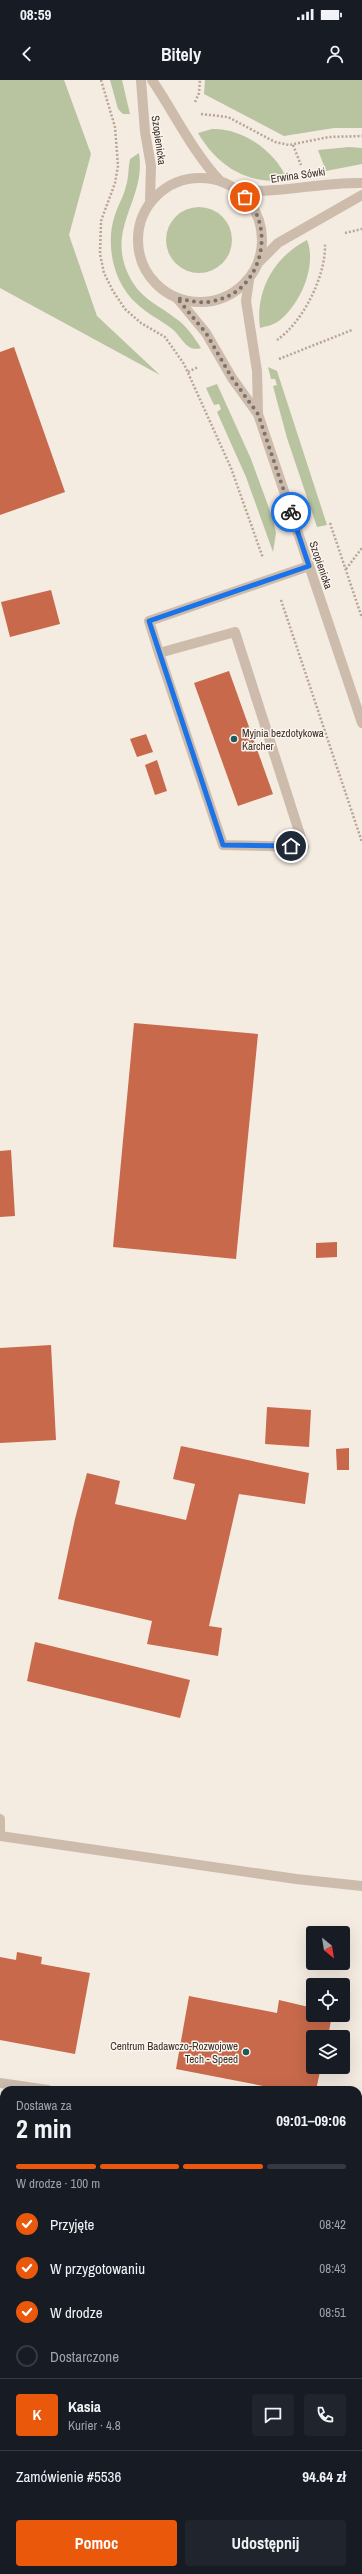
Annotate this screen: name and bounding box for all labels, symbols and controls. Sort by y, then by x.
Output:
text: 08:59 [20,4,51,25]
text: Bitely [161,42,201,67]
icon: back [16,43,38,65]
icon: person [324,43,346,65]
street label: Szopienicka [149,114,169,166]
street label: Erwina Sówki [270,164,326,186]
pin [228,180,262,214]
icon: bag [234,186,256,208]
courier [271,492,311,532]
icon: bike [280,501,302,523]
street label: Szopienicka [306,539,336,591]
place label: Myjnia bezdotykowa Karcher [242,726,324,753]
marker: Myjnia bezdotykowa Karcher [229,734,239,744]
pin [274,829,308,863]
icon: home [280,835,302,857]
north arrow [306,1926,350,1970]
map controls [306,1926,350,2074]
button: locate [306,1978,350,2022]
button: layers [306,2030,350,2074]
place label: Centrum Badawczo-Rozwojowe Tech - Speed [110,2039,238,2066]
marker: Centrum Badawczo-Rozwojowe Tech - Speed [241,2047,251,2057]
text: Dostawa za [16,2097,72,2114]
text: 09:01–09:06 [276,2110,346,2131]
text: 2 min [16,2111,72,2146]
text: W drodze · 100 m [16,2175,100,2192]
icon: check [16,2213,38,2235]
text: Przyjęte [50,2214,94,2235]
text: 08:42 [319,2216,346,2233]
icon: check [16,2257,38,2279]
text: W przygotowaniu [50,2258,145,2279]
text: 08:43 [319,2260,346,2277]
icon: check [16,2301,38,2323]
text: W drodze [50,2302,103,2323]
text: 08:51 [319,2304,346,2321]
text: Dostarczone [50,2346,119,2367]
button: chat [252,2394,294,2436]
button: phone [304,2394,346,2436]
text: Kasia [68,2396,101,2417]
text: K [33,2404,41,2425]
text: Kurier · 4.8 [68,2417,121,2434]
text: Zamówienie #5536 [16,2466,121,2487]
text: 94.64 zł [302,2466,346,2487]
button: Pomoc [16,2520,177,2566]
button: Udostępnij [185,2520,346,2566]

